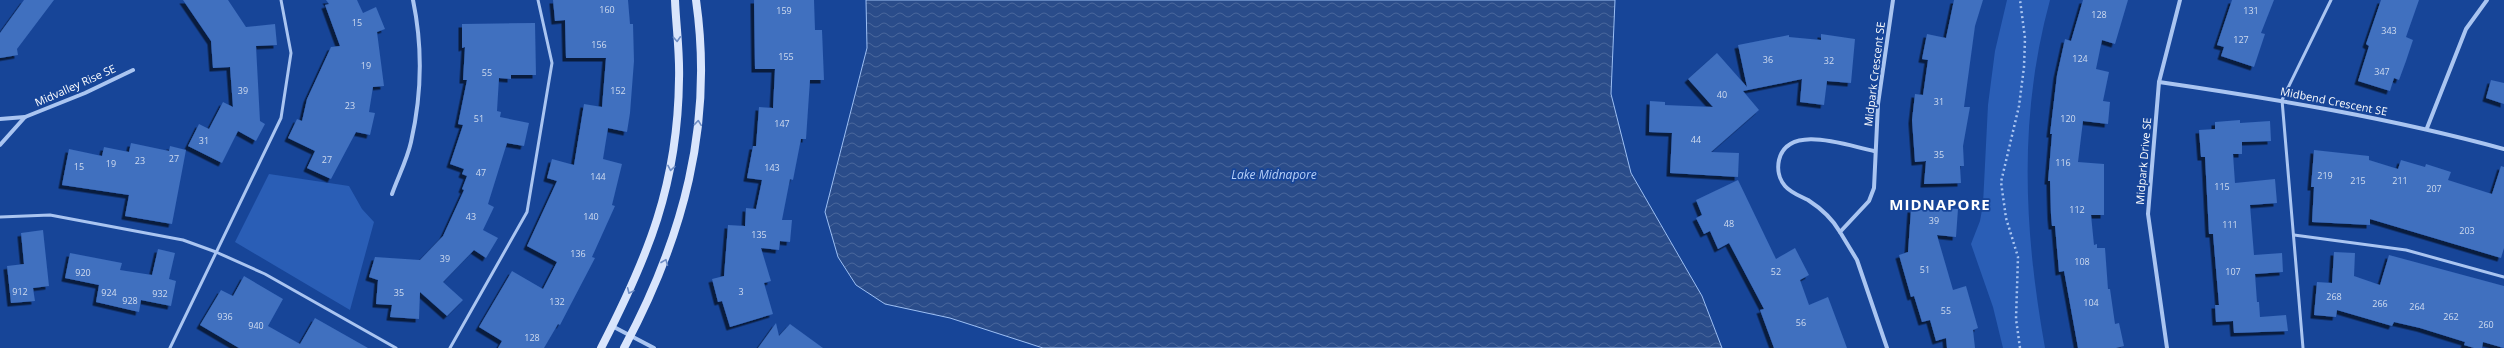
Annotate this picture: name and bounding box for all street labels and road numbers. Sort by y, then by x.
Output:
street label: Midpark Crescent SE [1860,21,1888,127]
street label: Midvalley Rise SE [32,60,118,110]
street label: Midbend Crescent SE [2279,83,2389,119]
street label: Midpark Drive SE [2132,117,2154,205]

